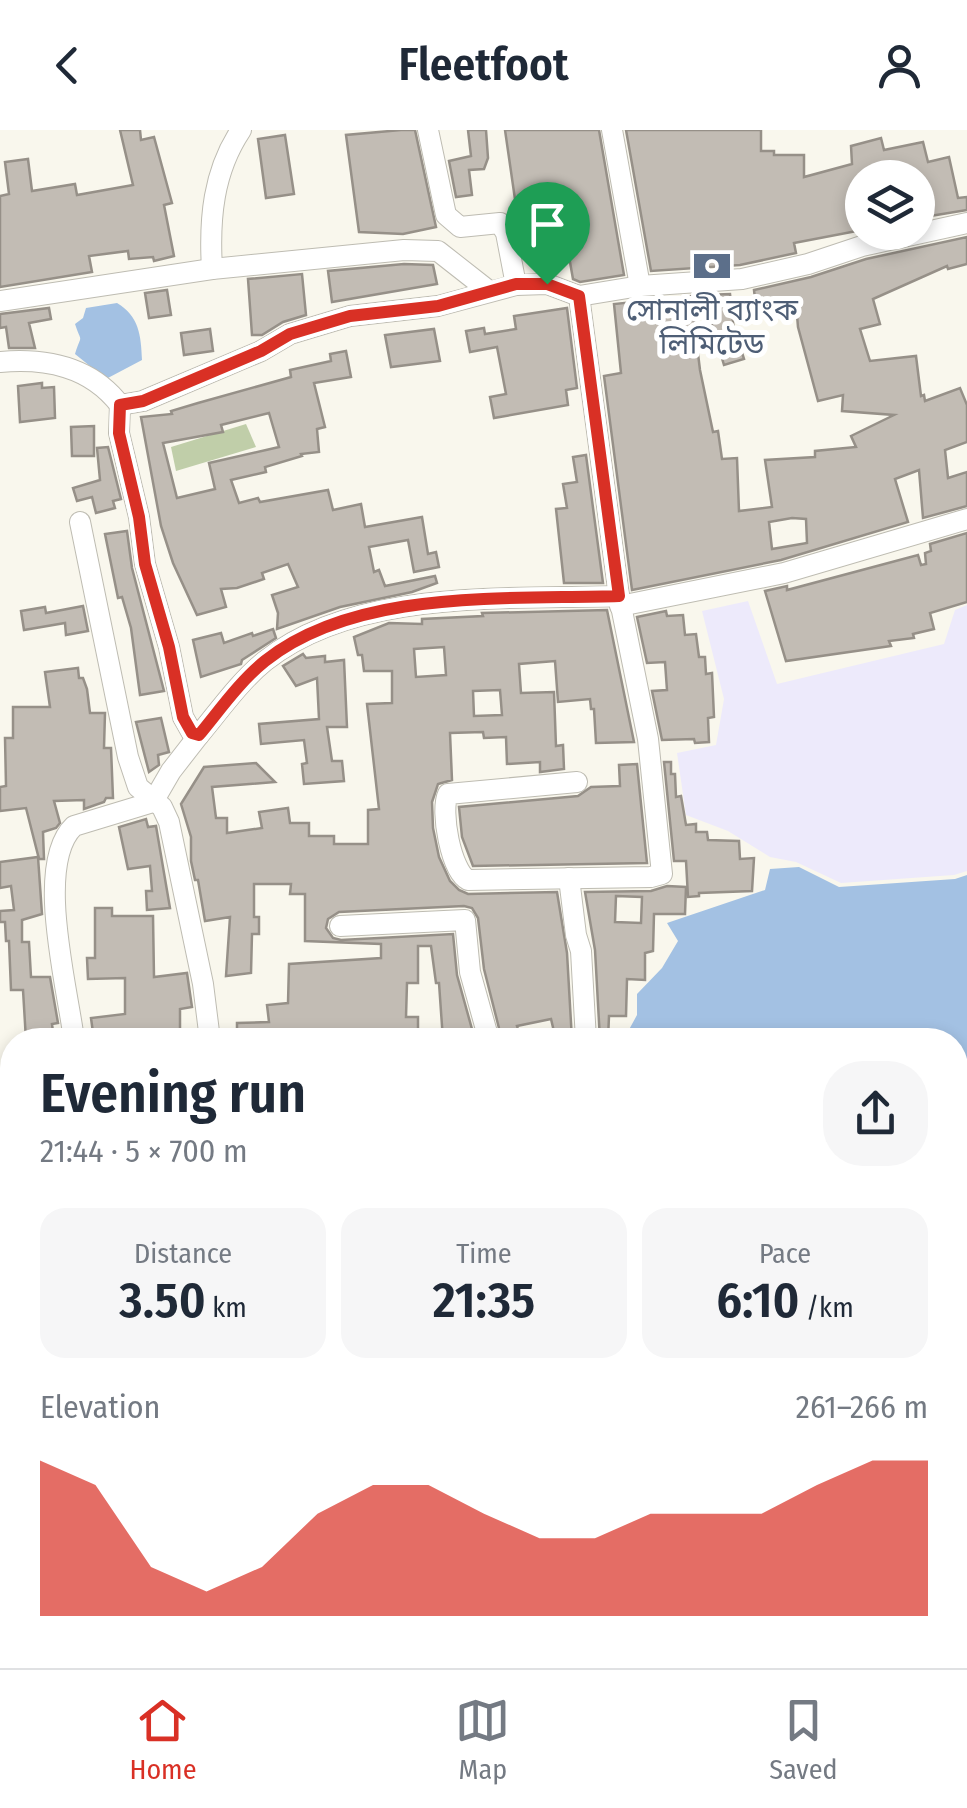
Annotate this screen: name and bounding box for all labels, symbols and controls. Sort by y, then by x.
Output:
icon: back [40,38,95,93]
text: Fleetfoot [398,38,569,92]
icon: person [872,38,927,93]
map controls [845,160,935,250]
button: layers [845,160,935,250]
pin [505,182,590,285]
icon: arrive [520,197,575,252]
bank icon: সোনালী ব্যাংক লিমিটেড [691,245,733,287]
place label: সোনালী ব্যাংক লিমিটেড [626,292,799,362]
text: Evening run [40,1061,306,1127]
button: share [823,1061,928,1166]
text: 21:44 · 5 × 700 m [40,1132,248,1170]
text: Distance [134,1237,232,1270]
text: Time [456,1237,512,1270]
text: Pace [759,1237,811,1270]
text: 3.50 [119,1270,206,1330]
text: 21:35 [433,1270,535,1330]
text: 6:10 [716,1270,799,1330]
text: km [206,1291,247,1324]
text: /km [799,1291,854,1324]
text: Elevation [40,1388,160,1426]
text: 261–266 m [796,1388,928,1426]
tab: Home [129,1693,196,1786]
tab: Map [455,1693,510,1786]
tab: Saved [769,1693,838,1786]

